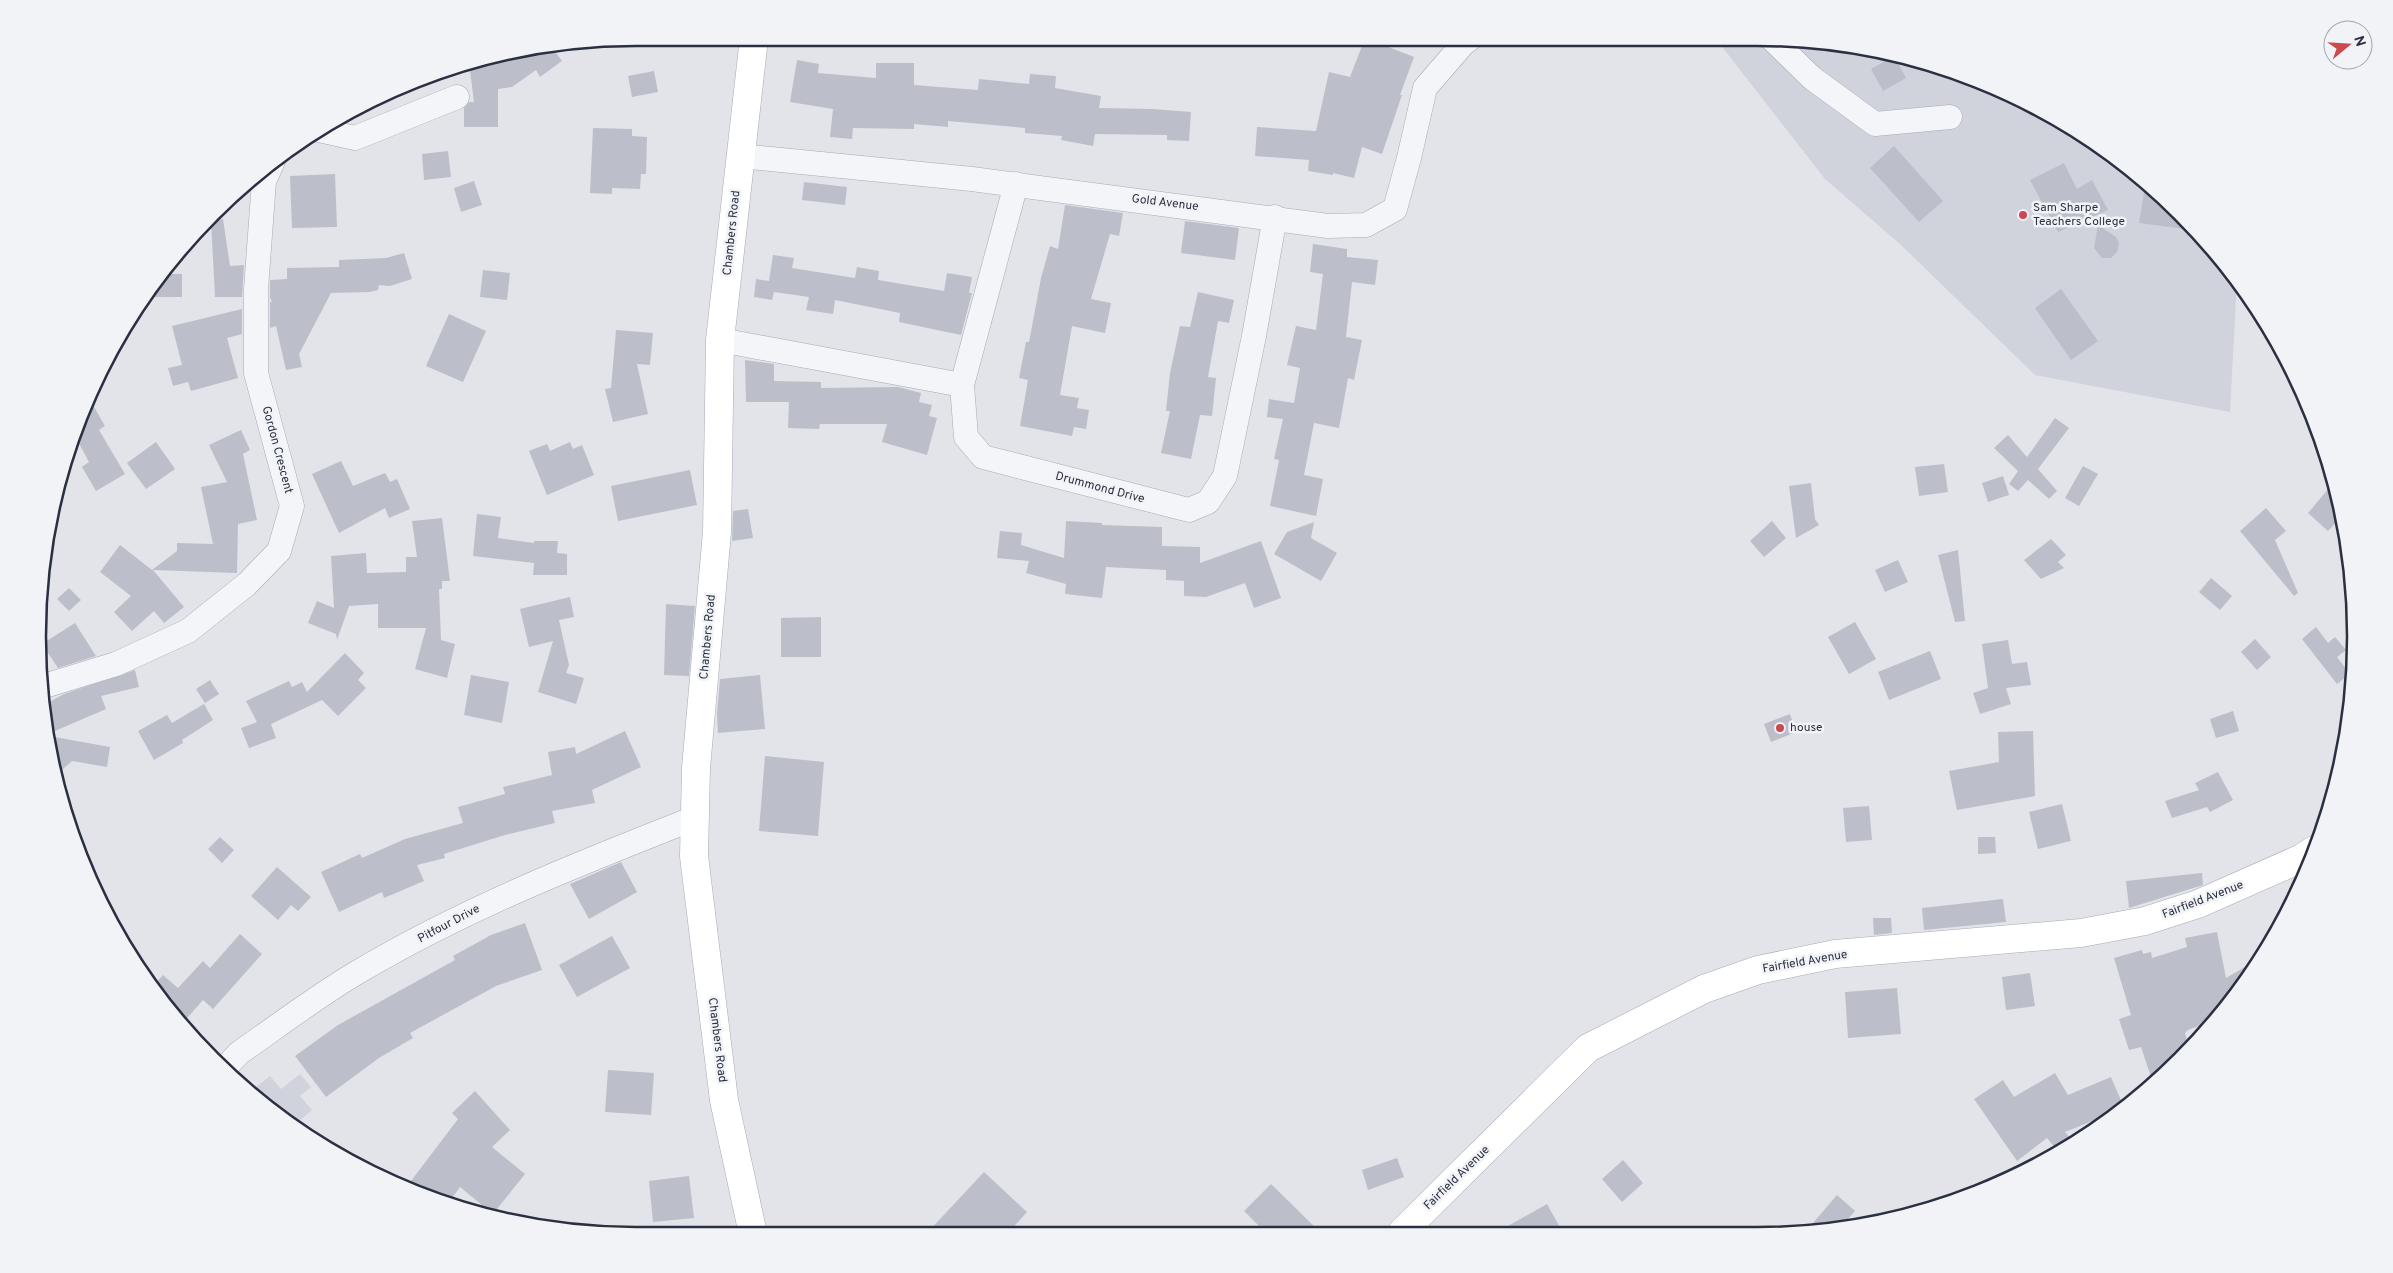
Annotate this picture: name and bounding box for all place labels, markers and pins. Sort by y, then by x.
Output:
place label: Sam Sharpe Teachers College [2033,200,2125,230]
marker: Sam Sharpe Teachers College [2017,209,2029,221]
place label: house [1790,720,1822,736]
marker: house [1774,722,1786,734]

